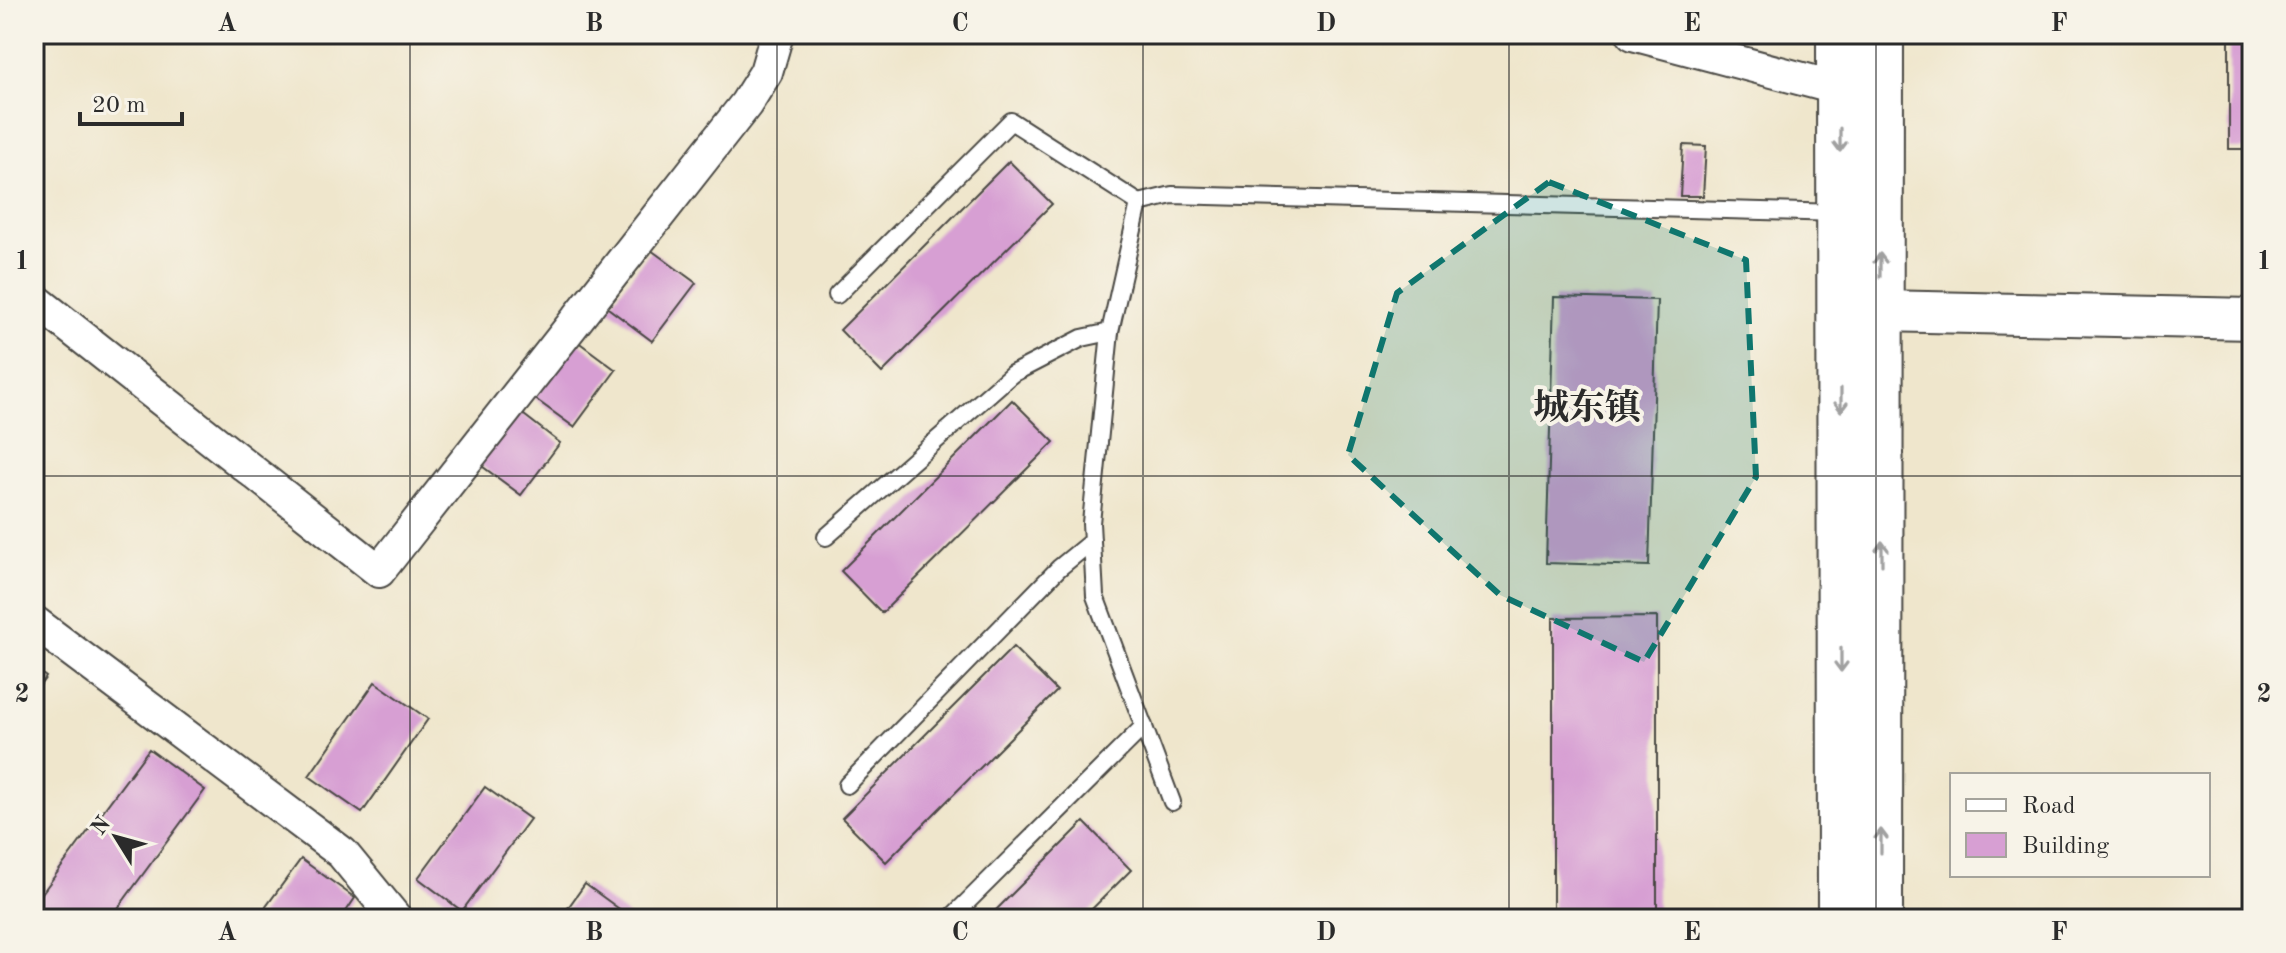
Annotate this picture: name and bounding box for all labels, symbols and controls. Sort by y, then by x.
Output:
text: A [217,11,237,37]
text: B [585,11,603,37]
text: C [951,11,969,37]
text: D [1316,11,1336,37]
text: E [1683,11,1701,37]
text: F [2050,11,2068,37]
scale bar [80,76,182,126]
text: 20 m [92,94,146,118]
one-way arrow [1832,126,1848,153]
text: 1 [14,249,30,275]
text: 1 [2256,249,2272,275]
one-way arrow [1872,252,1888,279]
one-way arrow [1833,386,1849,413]
district label: 城东镇 [1533,388,1641,428]
one-way arrow [1874,540,1890,567]
one-way arrow [1833,646,1849,673]
text: 2 [14,682,30,708]
text: 2 [2256,682,2272,708]
legend [1950,773,2210,877]
text: Road [2022,795,2075,819]
north arrow [76,797,156,877]
text: N [88,813,116,840]
one-way arrow [1873,828,1889,855]
text: Building [2022,835,2109,859]
text: A [217,920,237,946]
text: B [585,920,603,946]
text: C [951,920,969,946]
text: D [1316,920,1336,946]
text: E [1683,920,1701,946]
text: F [2050,920,2068,946]

